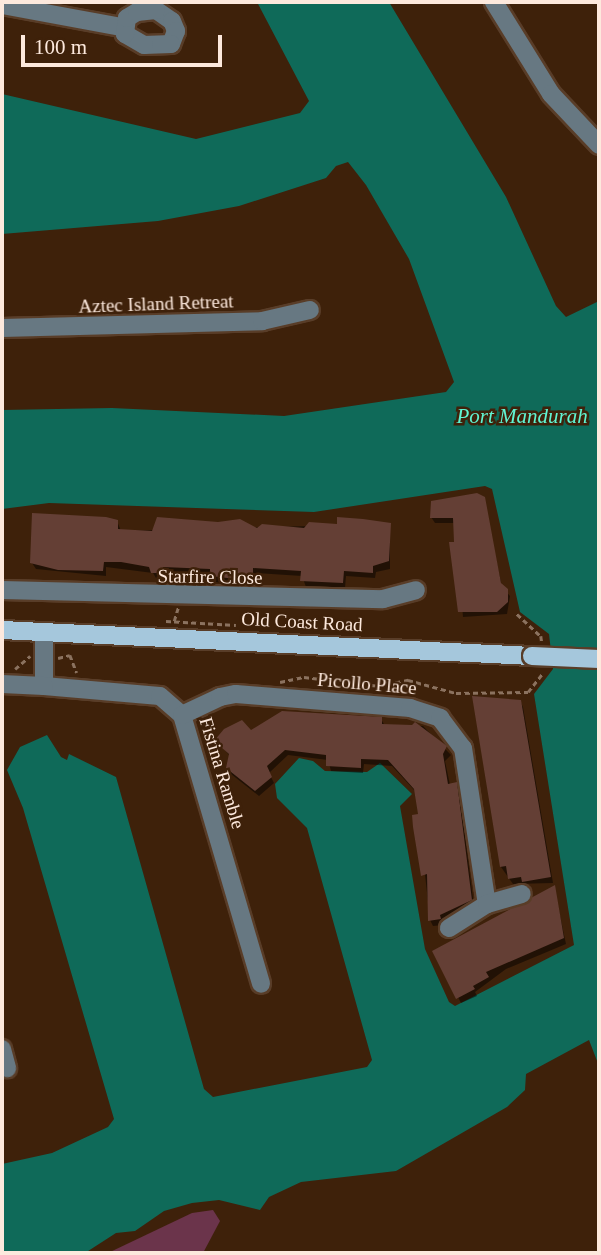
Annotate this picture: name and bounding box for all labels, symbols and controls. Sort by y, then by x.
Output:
scale bar [24,21,226,65]
text: 100 m [34,35,87,59]
street label: Aztec Island Retreat [78,290,234,318]
water label: Port Mandurah [456,403,588,429]
street label: Starfire Close [157,565,263,589]
street label: Old Coast Road [241,607,363,637]
street label: Picollo Place [316,668,418,700]
street label: Fistina Ramble [194,714,250,832]

